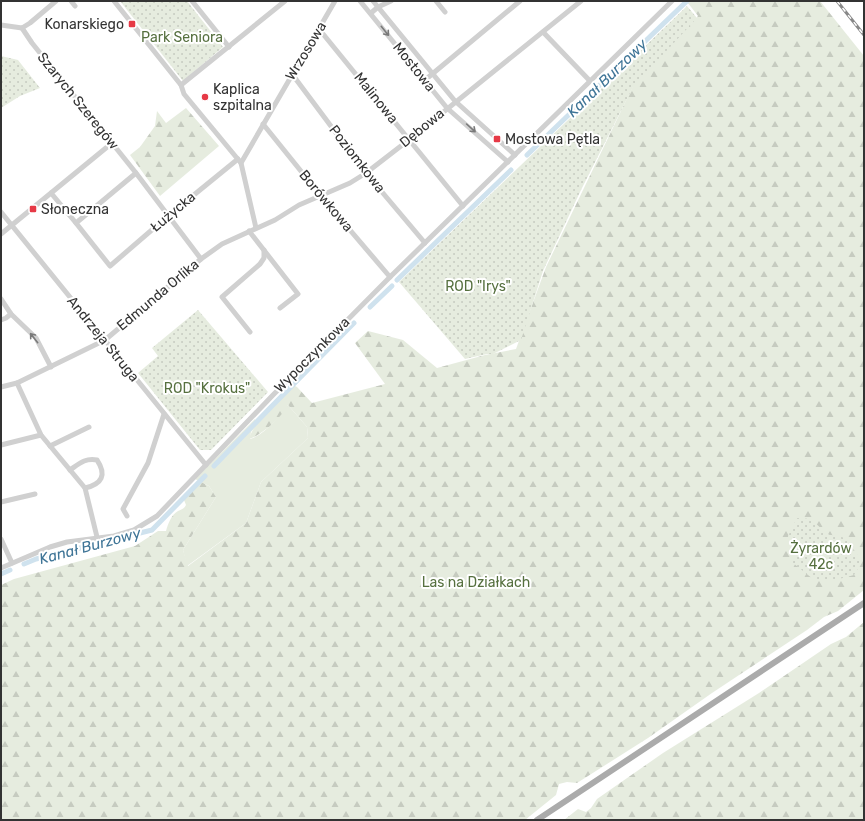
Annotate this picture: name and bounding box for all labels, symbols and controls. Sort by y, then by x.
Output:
place label: Konarskiego [44,16,124,33]
marker: Konarskiego [127,19,137,29]
street label: Wrzosowa [282,19,330,83]
one-way arrow [381,26,390,37]
park label: Park Seniora [141,29,223,46]
water label: Kanał Burzowy [563,35,651,121]
street label: Mostowa [389,39,439,95]
street label: Szarych Szeregów [34,49,122,153]
street label: Malinowa [350,69,402,127]
place label: Kaplica szpitalna [213,81,272,114]
marker: Kaplica szpitalna [200,92,210,102]
street label: Dębowa [396,105,448,151]
street label: Poziomkowa [325,122,389,196]
one-way arrow [466,124,476,133]
place label: Mostowa Pętla [505,131,600,148]
marker: Mostowa Pętla [492,134,502,144]
street label: Borówkowa [295,167,357,235]
street label: Łużycka [147,188,199,236]
place label: Słoneczna [41,201,109,218]
marker: Słoneczna [28,204,38,214]
street label: Edmunda Orlika [113,256,203,334]
park label: ROD "Irys" [445,278,511,295]
street label: Andrzeja Struga [63,293,143,385]
street label: Wypoczynkowa [271,314,353,396]
one-way arrow [30,332,38,343]
park label: ROD "Krokus" [164,380,250,397]
water label: Kanał Burzowy [37,524,143,568]
park label: Żyrardów 42c [790,540,852,573]
park label: Las na Działkach [422,574,530,591]

